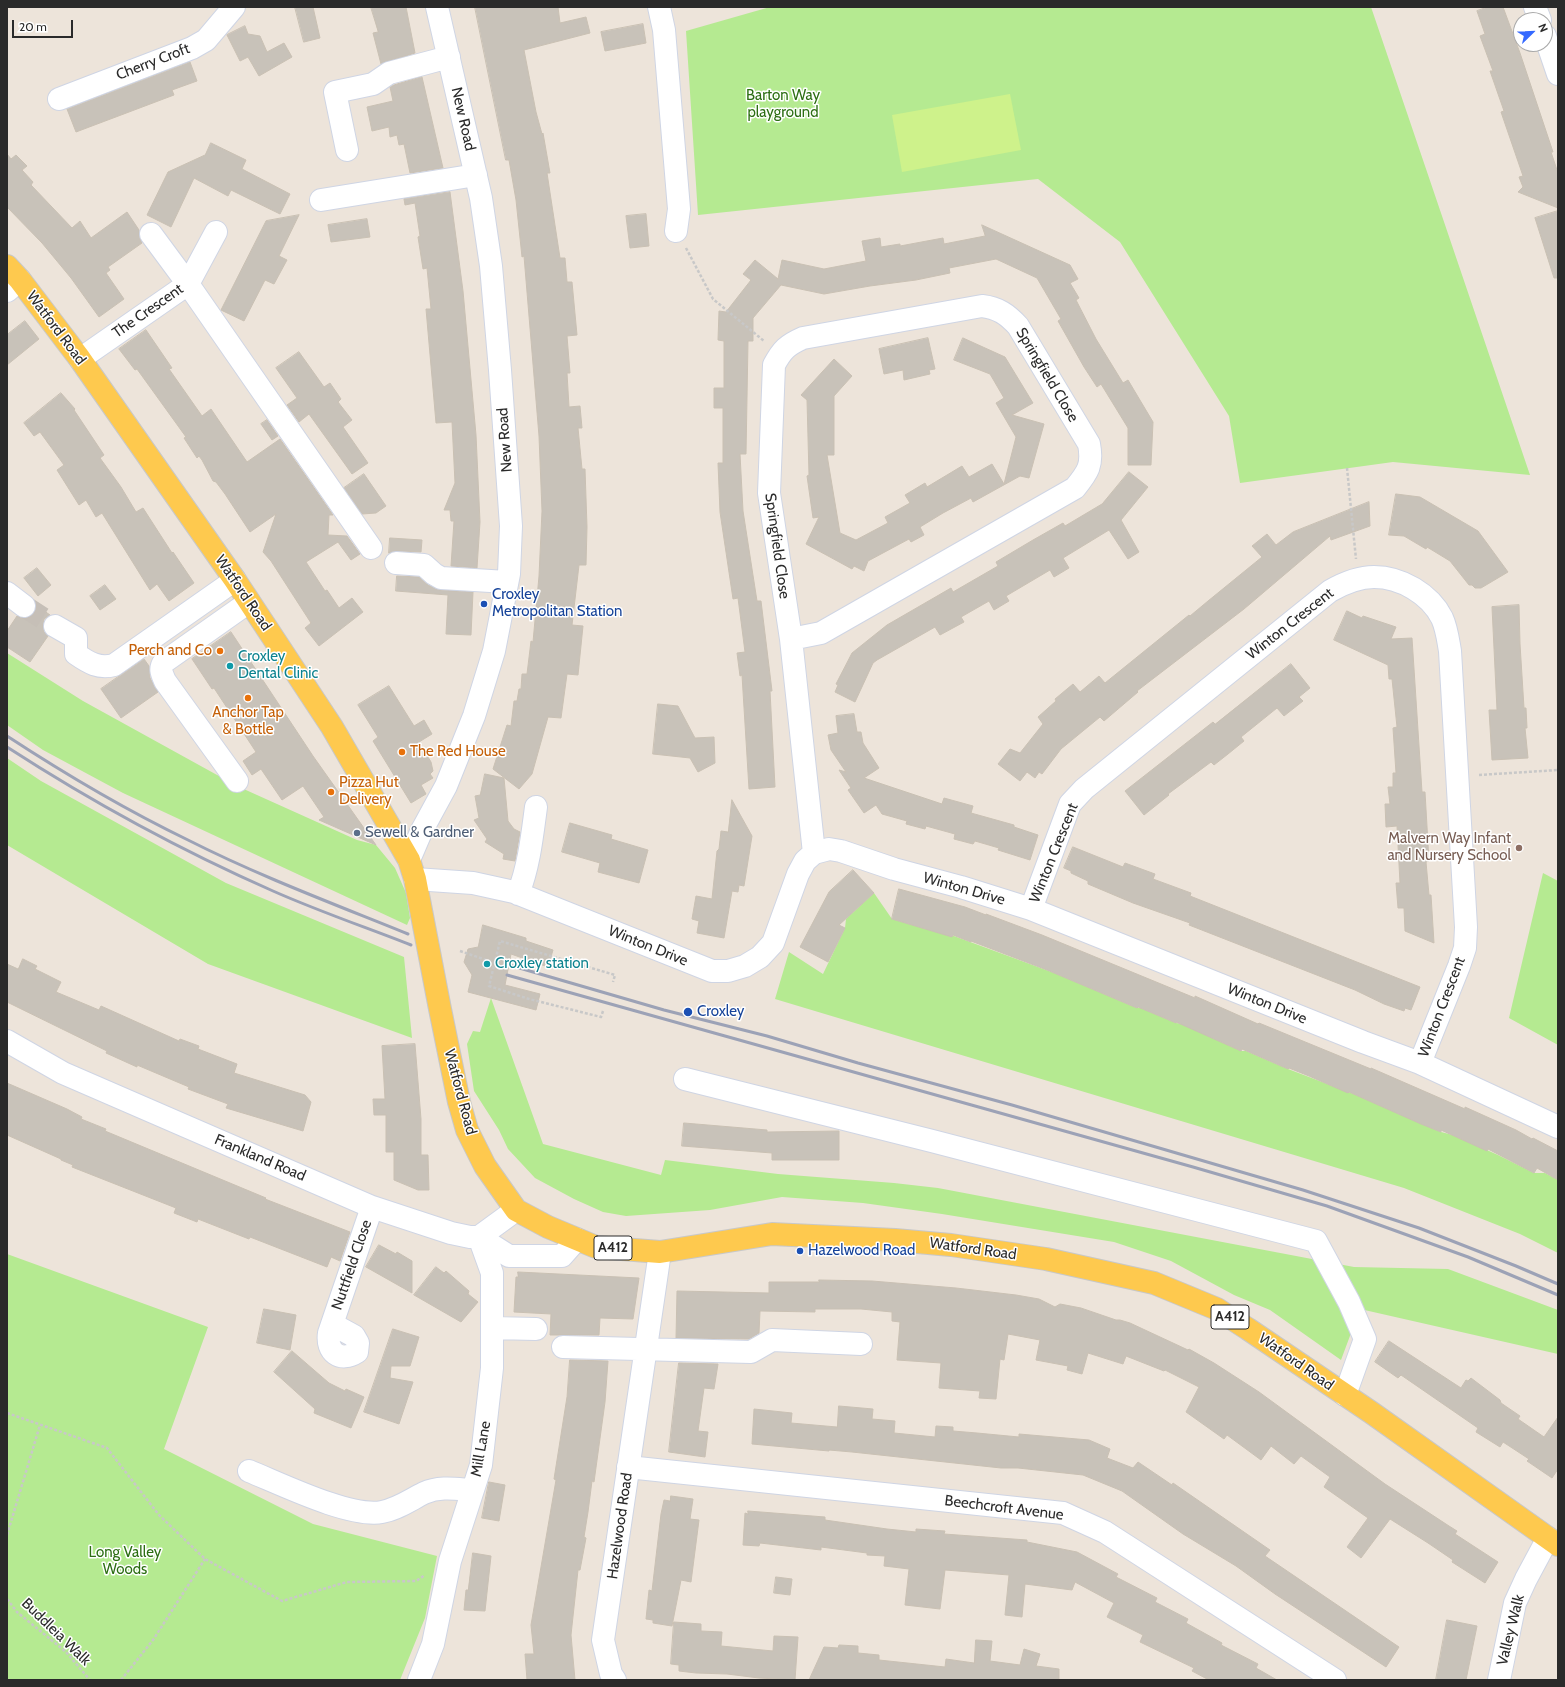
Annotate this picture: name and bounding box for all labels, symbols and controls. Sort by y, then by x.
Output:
scale bar [14,12,75,38]
north arrow [1513,12,1553,52]
text: 20 m [19,19,47,34]
text: N [1535,21,1551,34]
street label: Cherry Croft [114,40,192,84]
street label: New Road [447,85,479,153]
park label: Barton Way playground [746,87,820,122]
street label: The Crescent [109,280,187,342]
street label: Watford Road [22,288,90,368]
street label: Springfield Close [1012,325,1082,425]
street label: New Road [494,407,516,473]
street label: Springfield Close [761,492,793,600]
street label: Watford Road [211,552,275,634]
street label: Winton Crescent [1243,584,1337,664]
place label: Croxley Metropolitan Station [492,586,622,621]
marker: Croxley Metropolitan Station [479,599,489,609]
place label: Perch and Co [129,642,212,660]
marker: Perch and Co [215,646,225,656]
place label: Croxley Dental Clinic [238,648,318,683]
marker: Croxley Dental Clinic [225,661,235,671]
marker: Anchor Tap & Bottle [243,693,253,703]
place label: Anchor Tap & Bottle [212,704,284,739]
place label: The Red House [410,743,506,761]
marker: The Red House [397,747,407,757]
place label: Pizza Hut Delivery [339,774,399,809]
marker: Pizza Hut Delivery [326,787,336,797]
street label: Winton Crescent [1026,801,1082,905]
place label: Sewell & Gardner [365,824,474,842]
marker: Sewell & Gardner [352,828,362,838]
place label: Malvern Way Infant and Nursery School [1387,830,1511,865]
marker: Malvern Way Infant and Nursery School [1514,843,1524,853]
street label: Winton Drive [921,869,1007,909]
street label: Winton Drive [606,922,690,970]
street label: Winton Crescent [1415,954,1469,1060]
place label: Croxley station [495,955,589,973]
marker: Croxley station [482,959,492,969]
street label: Winton Drive [1225,980,1309,1028]
place label: Croxley [697,1003,744,1021]
marker: Croxley [682,1006,694,1018]
street label: Watford Road [440,1047,480,1137]
street label: Frankland Road [212,1131,308,1185]
street label: Nuttfield Close [328,1218,376,1312]
street label: Watford Road [928,1234,1018,1264]
road number: A412 [594,1236,632,1260]
place label: Hazelwood Road [808,1242,915,1260]
marker: Hazelwood Road [795,1246,805,1256]
road number: A412 [1211,1305,1249,1329]
street label: Watford Road [1255,1330,1337,1394]
street label: Mill Lane [467,1420,495,1478]
street label: Hazelwood Road [604,1472,636,1580]
street label: Beechcroft Avenue [943,1492,1065,1524]
park label: Long Valley Woods [89,1544,161,1579]
street label: Valley Walk [1494,1593,1528,1667]
street label: Buddleia Walk [18,1594,94,1670]

